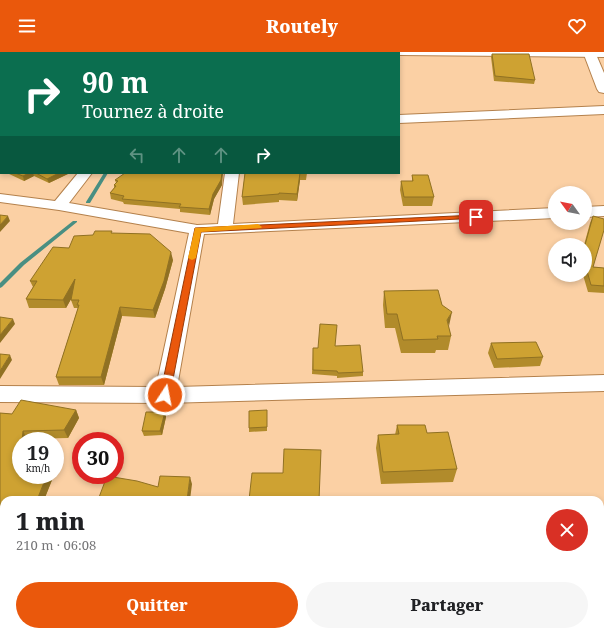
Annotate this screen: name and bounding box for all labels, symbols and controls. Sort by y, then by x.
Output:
text: Routely [266,14,338,38]
icon: menu [16,15,38,37]
icon: heart [566,15,588,37]
text: 90 m [82,63,149,101]
icon: right [16,68,68,120]
text: Tournez à droite [82,99,224,123]
icon: left [126,144,148,166]
icon: ahead [168,144,190,166]
icon: ahead [210,144,232,166]
icon: right [252,144,274,166]
north arrow [548,186,592,230]
map controls [548,186,592,282]
pin [459,200,493,234]
icon: arrive [465,206,487,228]
button: sound [548,238,592,282]
position arrow [144,374,186,416]
speed limit sign: 30 [72,432,124,484]
text: 19 [27,439,49,466]
text: km/h [26,461,50,475]
text: 1 min [16,504,85,537]
button: close [546,509,588,551]
text: 210 m · 06:08 [16,536,96,554]
button: Quitter [16,582,298,628]
button: Partager [306,582,588,628]

